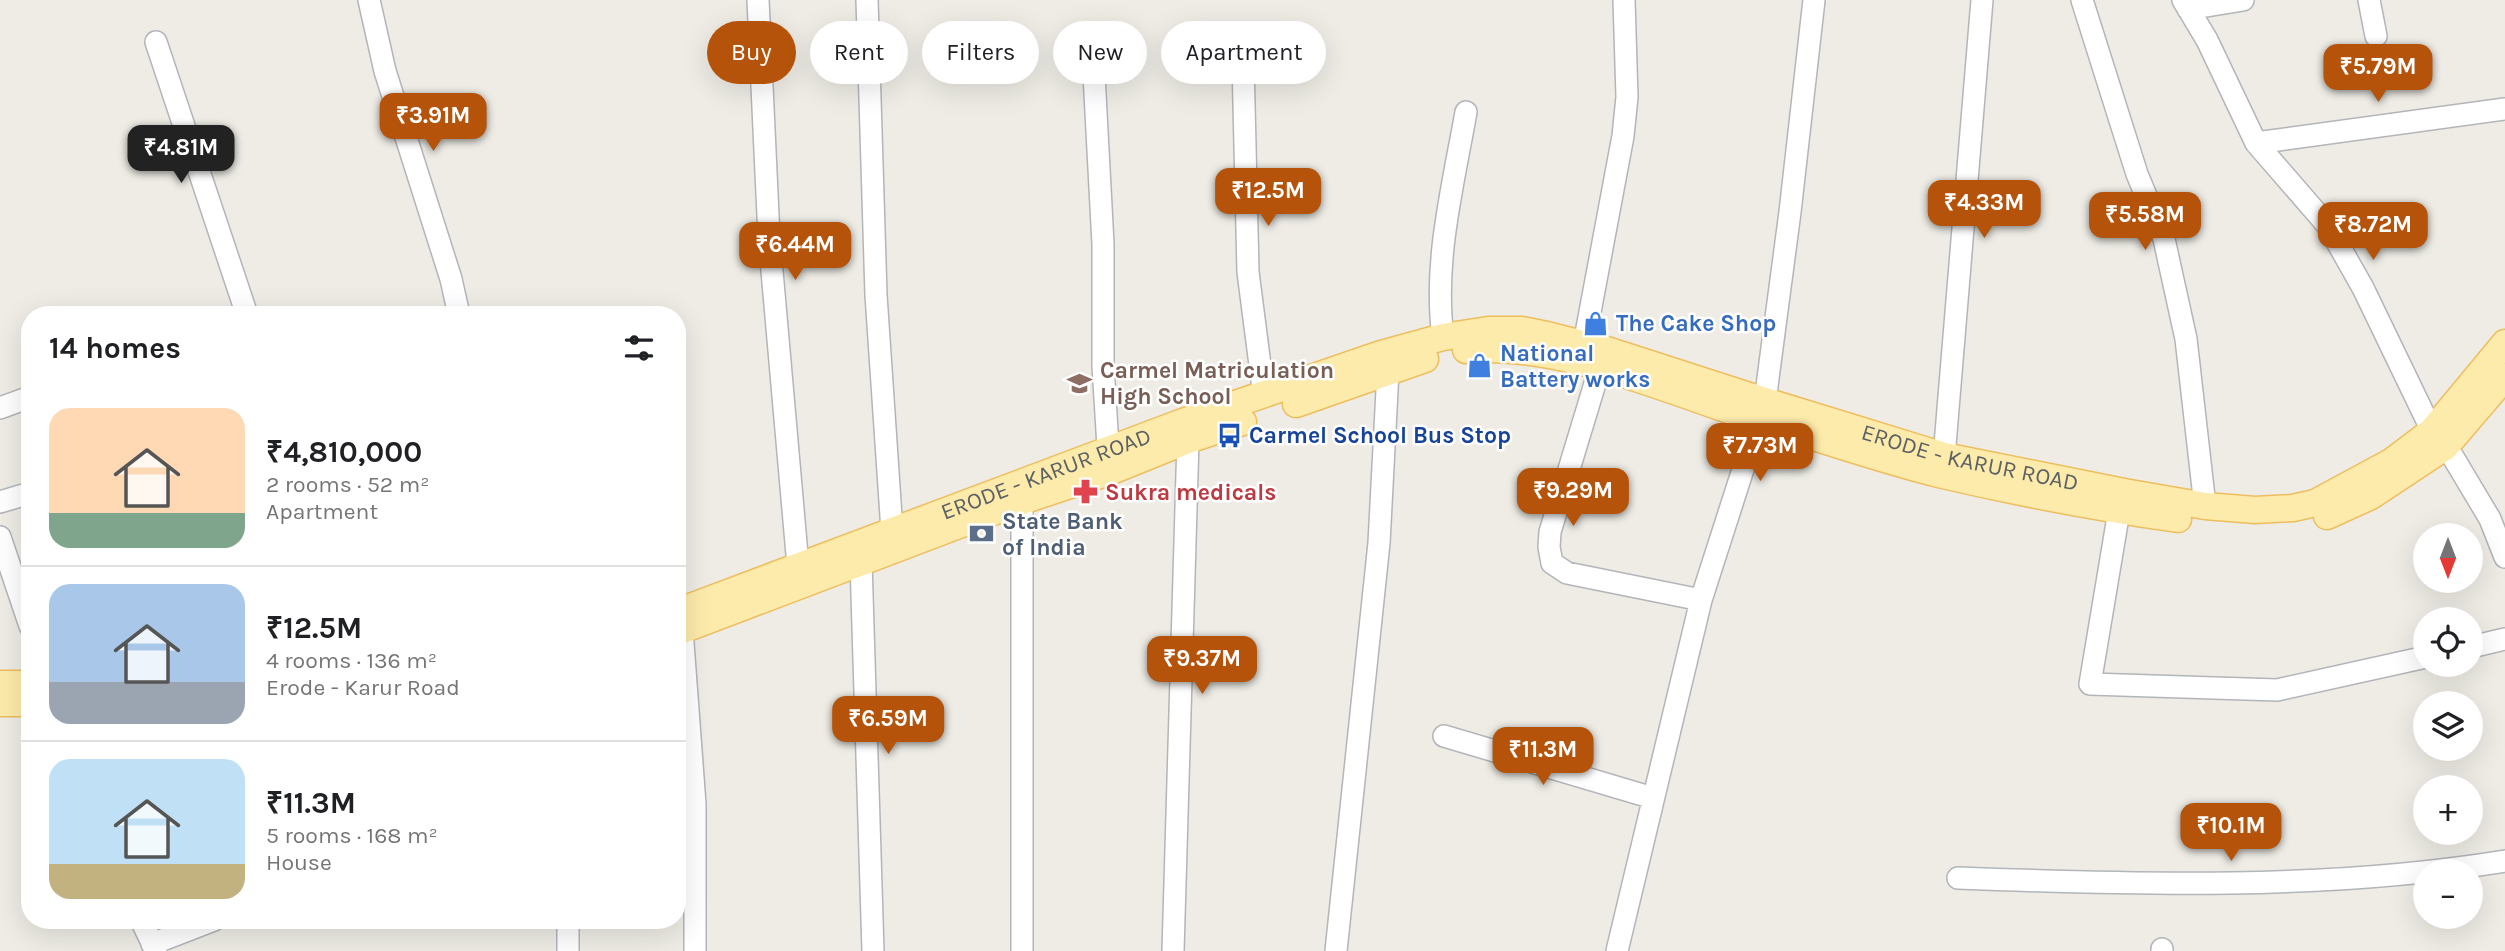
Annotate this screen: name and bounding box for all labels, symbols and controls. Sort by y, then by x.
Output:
chip: Buy [707,21,796,84]
chip: Rent [810,21,908,84]
chip: Filters [922,21,1039,84]
chip: New [1053,21,1147,84]
chip: Apartment [1161,21,1326,84]
pin: ₹5.79M [2321,44,2435,104]
text: ₹5.79M [2339,53,2417,80]
pin: ₹3.91M [376,94,490,153]
text: ₹3.91M [396,102,470,129]
pin: ₹4.81M [124,125,238,185]
text: ₹4.81M [144,134,218,161]
pin: ₹12.5M [1211,168,1325,228]
text: ₹12.5M [1231,177,1305,204]
pin: ₹4.33M [1927,180,2041,240]
text: ₹4.33M [1944,189,2024,216]
pin: ₹5.58M [2088,192,2202,252]
text: ₹5.58M [2105,201,2185,228]
pin: ₹8.72M [2316,202,2430,262]
text: ₹8.72M [2334,211,2412,238]
pin: ₹6.44M [738,222,852,282]
text: ₹6.44M [755,231,835,258]
shop icon: The Cake Shop [1582,309,1610,337]
place label: The Cake Shop [1616,310,1776,337]
icon: filters [620,329,658,367]
text: 14 homes [49,330,181,366]
place label: National Battery works [1500,340,1650,393]
shop icon: National Battery works [1466,352,1494,380]
place label: Carmel Matriculation High School [1100,357,1334,410]
school or university icon: Carmel Matriculation High School [1066,369,1094,397]
street label: ERODE - KARUR ROAD [1858,418,2081,497]
bus stop icon: Carmel School Bus Stop [1215,421,1243,449]
street label: ERODE - KARUR ROAD [937,422,1155,526]
place label: Carmel School Bus Stop [1249,422,1511,449]
pin: ₹7.73M [1703,424,1817,483]
text: ₹7.73M [1722,432,1798,459]
text: ₹4,810,000 [266,434,422,470]
icon: home [105,436,189,520]
pin: ₹9.29M [1516,468,1630,528]
text: 2 rooms · 52 m² [266,471,429,498]
text: ₹9.29M [1533,477,1613,504]
pharmacy icon: Sukra medicals [1071,478,1099,506]
place label: Sukra medicals [1105,479,1276,506]
text: Apartment [266,498,378,525]
place label: State Bank of India [1002,508,1123,561]
bank icon: State Bank of India [968,520,996,548]
north arrow [2413,523,2483,593]
map controls [2413,523,2483,929]
button: locate [2413,607,2483,677]
text: ₹12.5M [266,610,362,646]
icon: home [105,612,189,696]
pin: ₹9.37M [1145,636,1259,696]
text: ₹9.37M [1163,645,1241,672]
text: 4 rooms · 136 m² [266,647,437,674]
text: Erode - Karur Road [266,674,460,701]
button: layers [2413,691,2483,761]
pin: ₹6.59M [831,696,945,756]
text: ₹6.59M [848,705,928,732]
pin: ₹11.3M [1486,728,1600,787]
text: ₹11.3M [1509,736,1577,763]
button: + [2413,775,2483,845]
text: ₹11.3M [266,785,356,821]
icon: home [105,787,189,871]
pin: ₹10.1M [2174,804,2288,863]
text: ₹10.1M [2196,812,2266,839]
text: 5 rooms · 168 m² [266,822,438,849]
text: House [266,849,332,876]
button: − [2413,859,2483,929]

